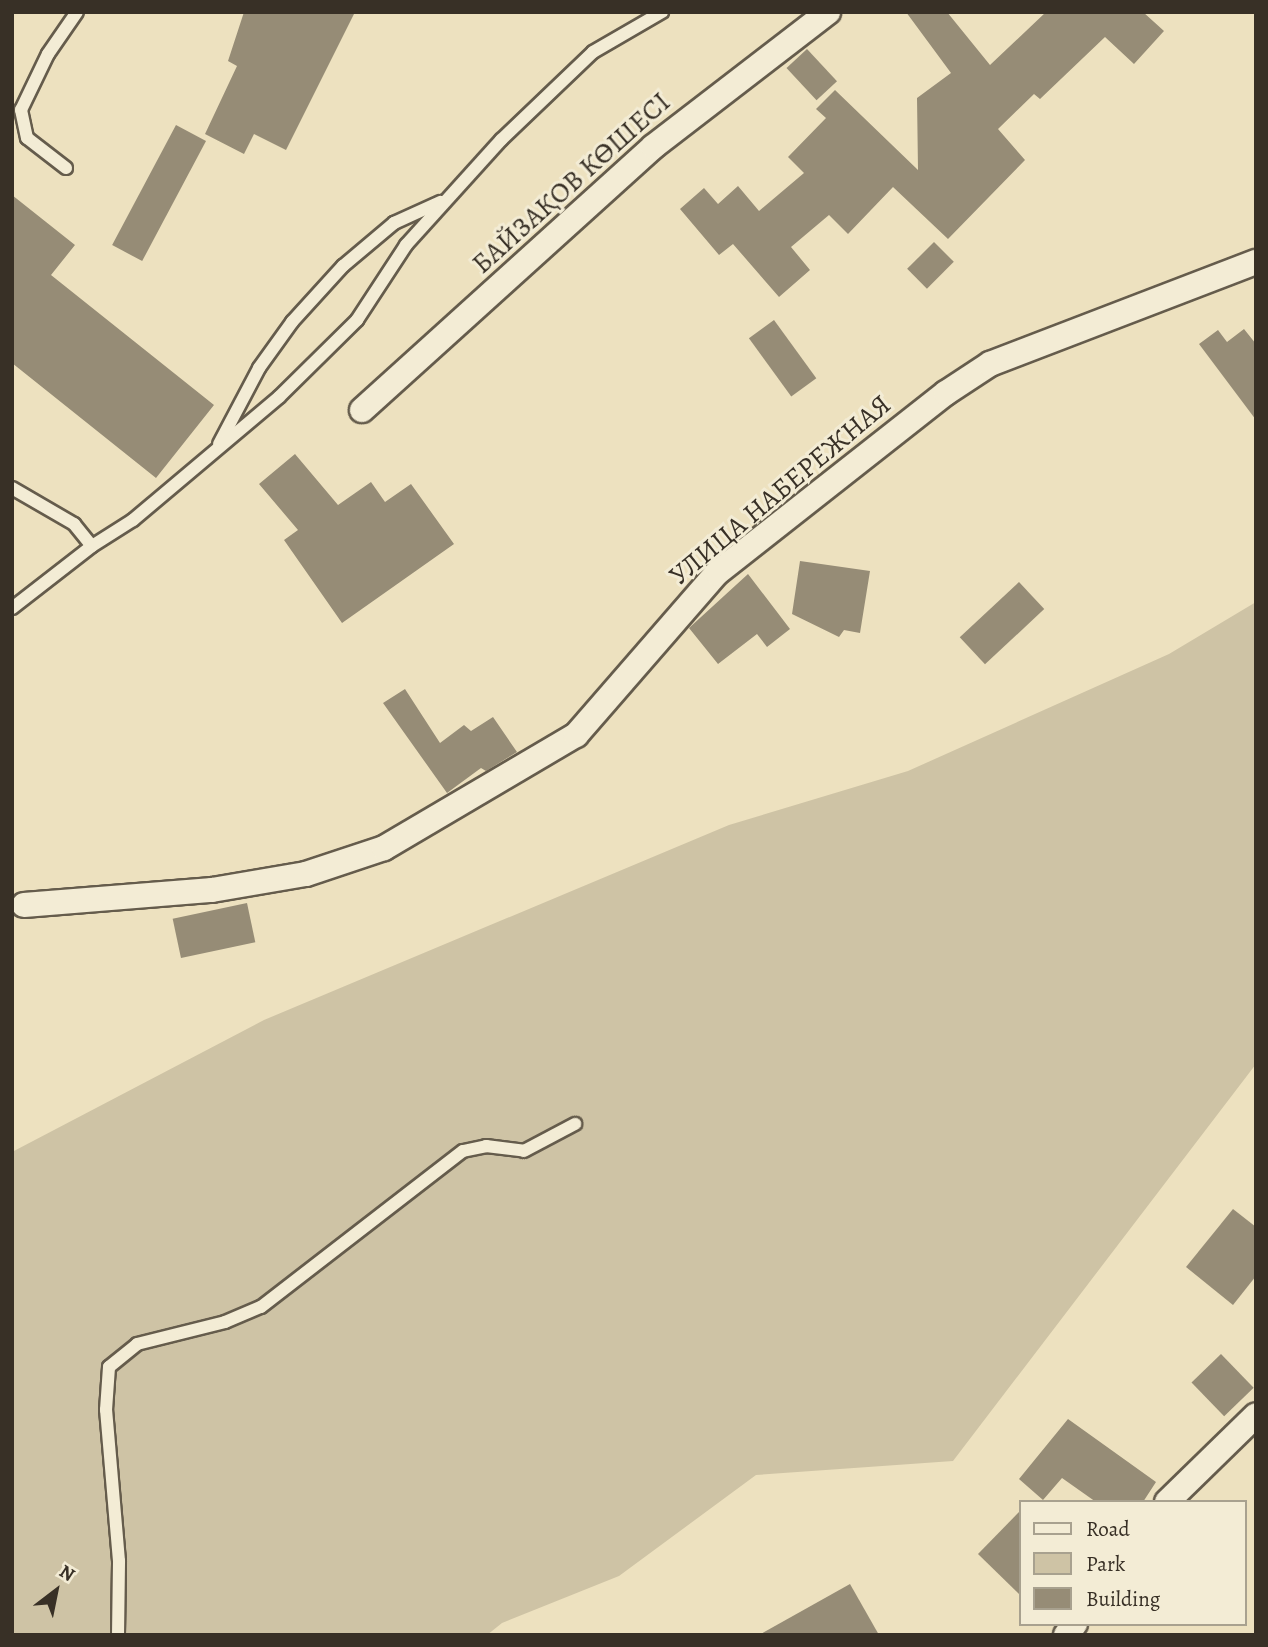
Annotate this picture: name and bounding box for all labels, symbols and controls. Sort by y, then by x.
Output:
street label: БАЙЗАҚОВ КӨШЕСІ [465,85,677,281]
street label: УЛИЦА НАБЕРЕЖНАЯ [663,388,897,592]
legend [1020,1500,1247,1626]
text: Road [1086,1515,1130,1543]
text: Park [1086,1550,1125,1578]
north arrow [21,1556,91,1626]
text: N [54,1558,80,1588]
text: Building [1086,1585,1160,1613]

